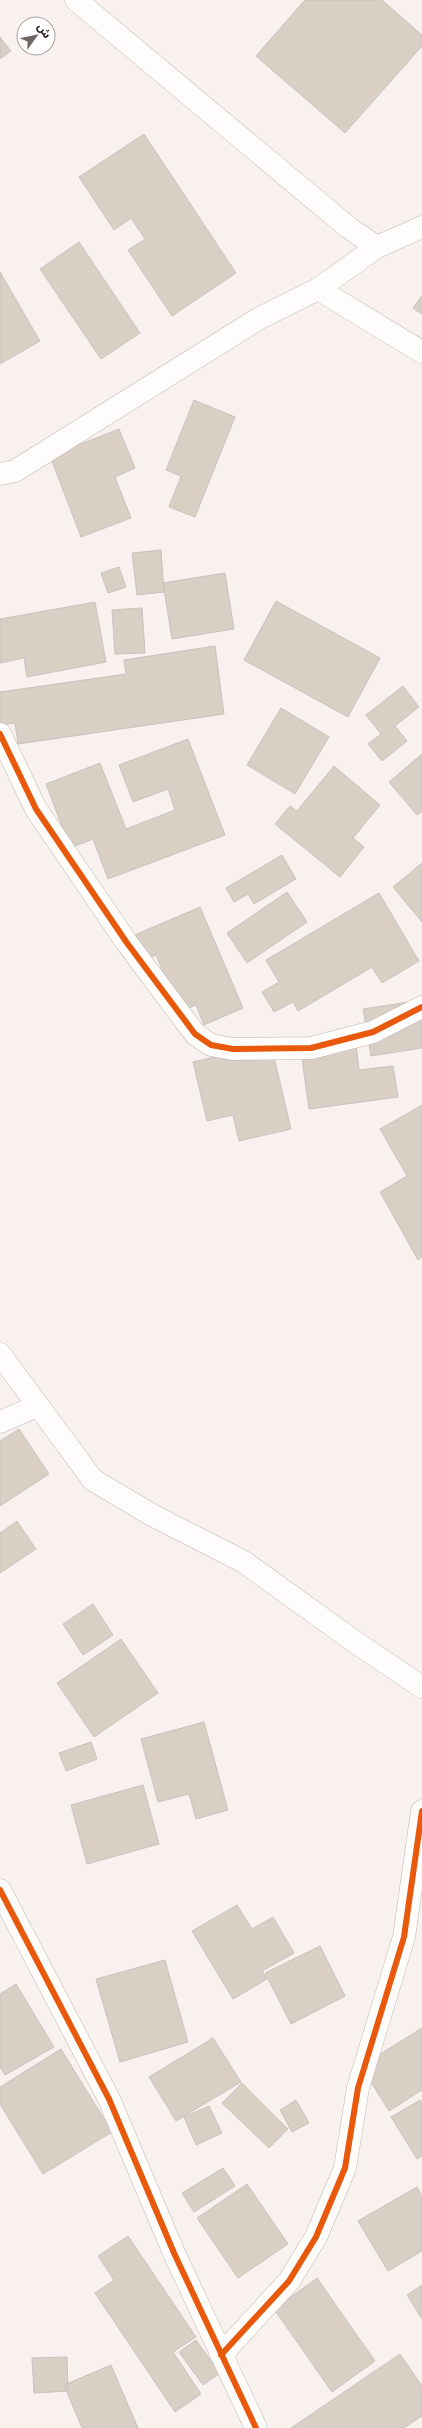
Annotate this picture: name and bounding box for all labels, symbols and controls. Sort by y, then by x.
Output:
north arrow [16,16,56,56]
text: ش [34,20,54,41]

